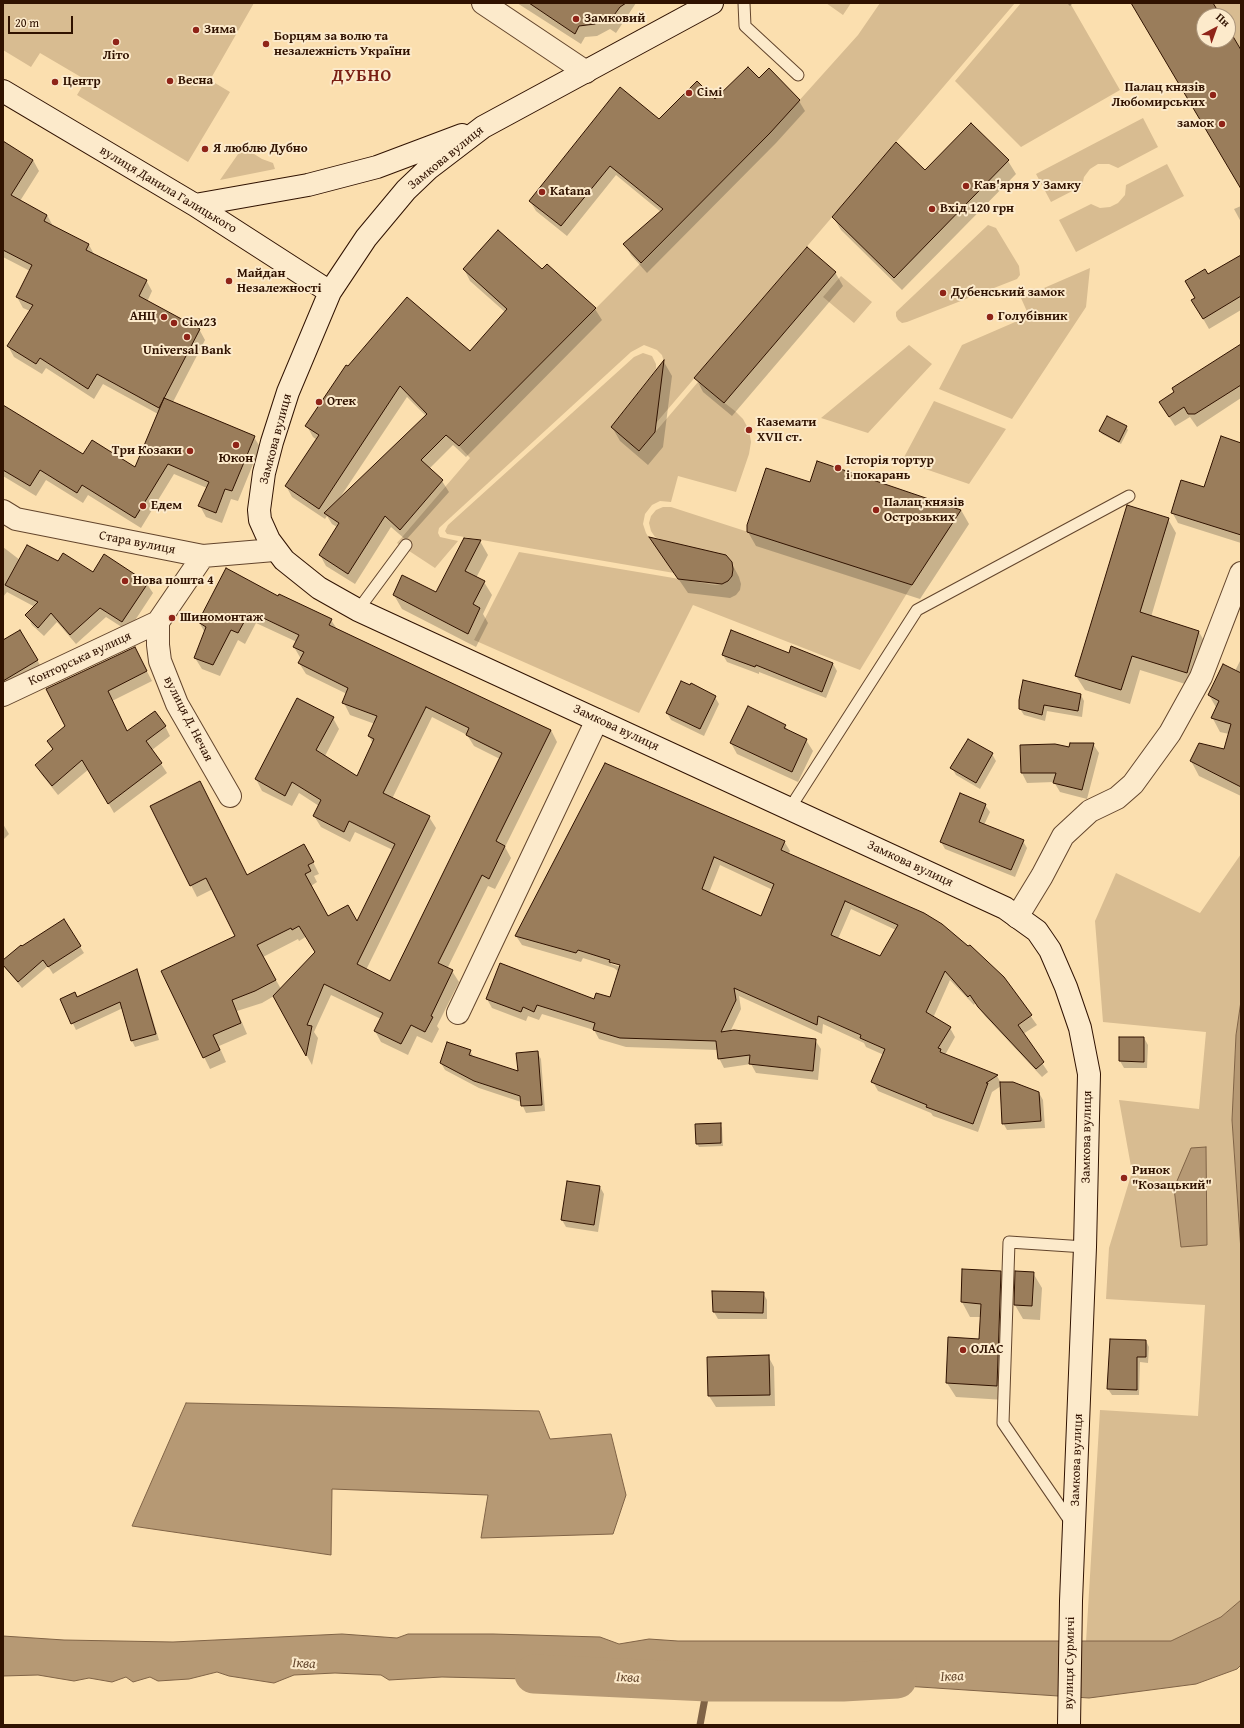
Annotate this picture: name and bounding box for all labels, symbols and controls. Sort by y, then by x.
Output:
scale bar [10,8,75,34]
north arrow [1196,8,1236,48]
text: Пн [1213,9,1234,30]
place label: Замковий [584,11,645,27]
text: 20 m [15,14,39,31]
marker: Замковий [571,14,581,24]
place label: Зима [204,22,236,38]
marker: Зима [191,25,201,35]
place label: Борцям за волю та незалежність України [274,29,410,60]
marker: Літо [111,37,121,47]
marker: Борцям за волю та незалежність України [261,39,271,49]
place label: Літо [103,48,129,64]
district label: ДУБНО [332,67,392,87]
place label: Весна [178,73,213,89]
place label: Центр [63,74,101,90]
marker: Весна [165,76,175,86]
marker: Центр [50,77,60,87]
place label: Палац князів Любомирських [1111,80,1205,111]
place label: Сімі [697,85,722,101]
marker: Сімі [684,88,694,98]
marker: Палац князів Любомирських [1208,90,1218,100]
place label: замок [1177,116,1214,132]
marker: замок [1217,119,1227,129]
street label: Замкова вулиця [405,123,487,193]
place label: Я люблю Дубно [213,141,308,157]
street label: вулиця Данила Галицького [97,143,239,237]
marker: Я люблю Дубно [200,144,210,154]
place label: Кав'ярня У Замку [974,178,1081,194]
marker: Кав'ярня У Замку [961,181,971,191]
place label: Katana [550,184,591,200]
marker: Katana [537,187,547,197]
place label: Вхід 120 грн [940,201,1014,217]
marker: Вхід 120 грн [927,204,937,214]
place label: Майдан Незалежності [237,266,321,297]
marker: Майдан Незалежності [224,276,234,286]
place label: Дубенський замок [951,285,1065,301]
marker: Дубенський замок [938,288,948,298]
place label: АНЦ [130,309,156,325]
place label: Голубівник [998,309,1068,325]
marker: АНЦ [159,312,169,322]
marker: Голубівник [985,312,995,322]
place label: Сім23 [182,315,217,331]
marker: Сім23 [169,318,179,328]
marker: Universal Bank [182,332,192,342]
place label: Universal Bank [143,343,231,359]
street label: Замкова вулиця [256,392,296,486]
place label: Отек [327,394,356,410]
marker: Отек [314,397,324,407]
place label: Каземати XVII ст. [757,415,817,446]
marker: Каземати XVII ст. [744,425,754,435]
marker: Юкон [231,440,241,450]
place label: Три Козаки [112,443,182,459]
marker: Три Козаки [185,446,195,456]
place label: Юкон [219,451,253,467]
place label: Історія тортур і покарань [846,453,934,484]
marker: Історія тортур і покарань [833,463,843,473]
place label: Палац князів Острозьких [884,495,964,526]
place label: Едем [151,498,182,514]
marker: Едем [138,501,148,511]
marker: Палац князів Острозьких [871,505,881,515]
street label: Стара вулиця [98,528,176,558]
place label: Нова пошта 4 [133,573,214,589]
marker: Нова пошта 4 [120,576,130,586]
place label: Шиномонтаж [180,610,263,626]
marker: Шиномонтаж [167,613,177,623]
street label: Конторська вулиця [26,628,134,690]
street label: вулиця Д. Нечая [160,674,216,764]
street label: Замкова вулиця [571,701,661,755]
street label: Замкова вулиця [865,837,955,891]
street label: Замкова вулиця [1078,1090,1096,1184]
place label: Ринок "Козацький" [1132,1163,1212,1194]
marker: Ринок "Козацький" [1119,1173,1129,1183]
place label: ОЛАС [971,1342,1004,1358]
marker: ОЛАС [958,1345,968,1355]
street label: Замкова вулиця [1068,1413,1086,1507]
street label: вулиця Сурмичі [1061,1616,1079,1710]
water label: Іква [292,1655,316,1673]
water label: Іква [940,1668,964,1686]
water label: Іква [616,1669,640,1687]

